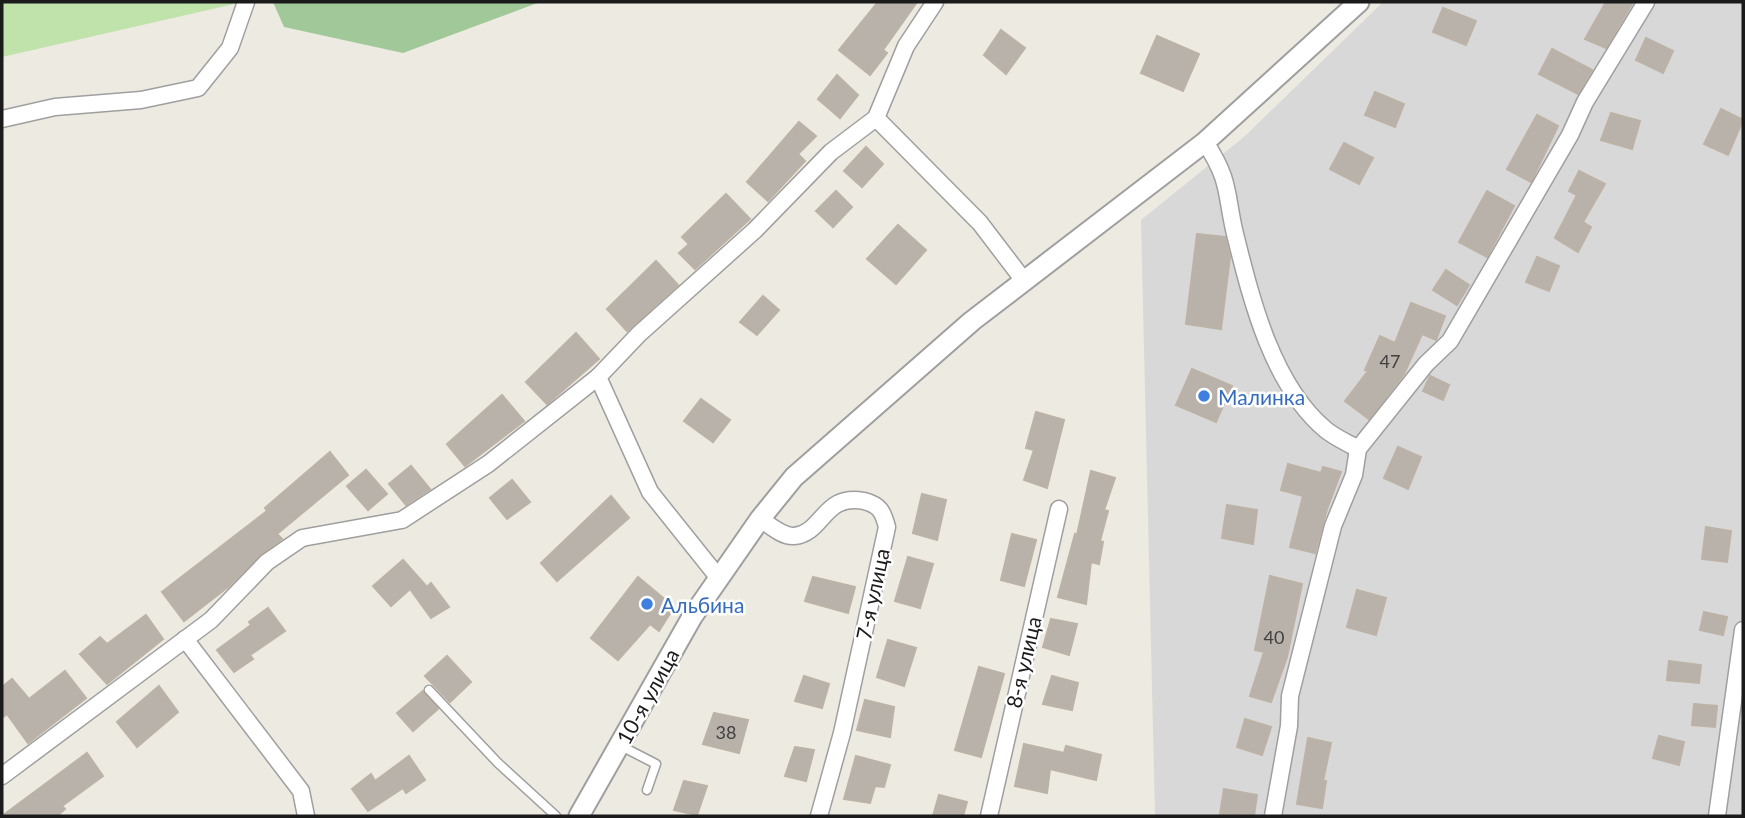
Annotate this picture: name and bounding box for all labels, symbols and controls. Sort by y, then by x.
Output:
house number: 47 [1380,350,1400,372]
place label: Малинка [1218,384,1305,409]
marker: Малинка [1196,388,1212,404]
street label: 7-я улица [850,546,894,642]
place label: Альбина [661,592,744,617]
marker: Альбина [639,596,655,612]
street label: 8-я улица [1000,614,1046,710]
house number: 40 [1264,626,1284,648]
street label: 10-я улица [611,644,683,748]
house number: 38 [716,721,736,743]

